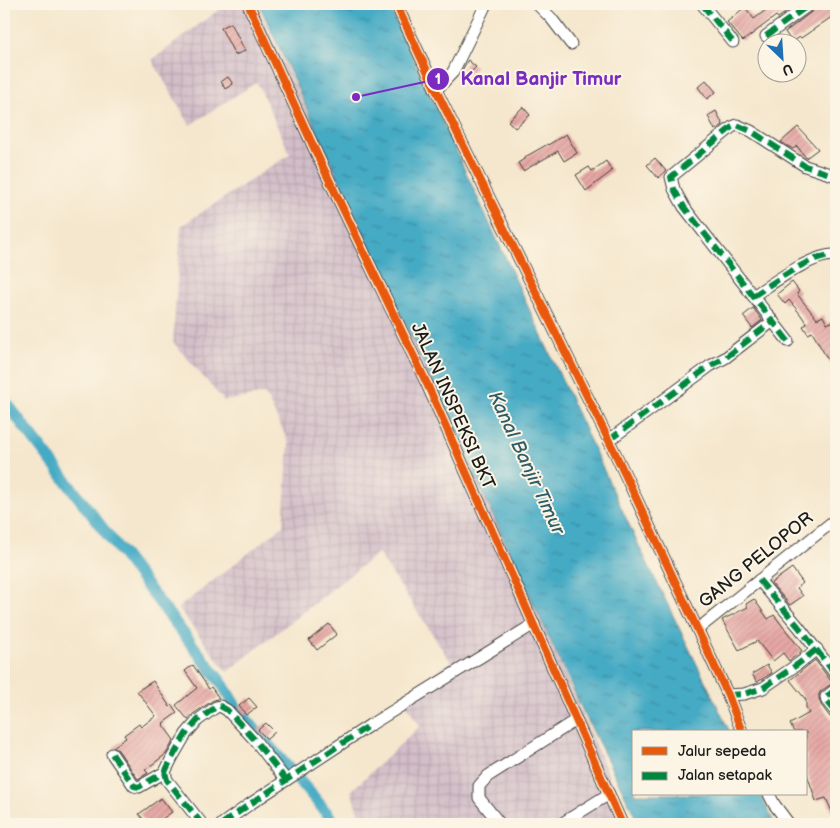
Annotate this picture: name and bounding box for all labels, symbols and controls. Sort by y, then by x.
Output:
north arrow [758,32,808,82]
text: U [779,60,795,79]
callout: Kanal Banjir Timur [426,62,632,96]
text: Kanal Banjir Timur [461,68,622,91]
text: 1 [435,70,441,89]
street label: JALAN INSPEKSI BKT [407,319,499,493]
water label: Kanal Banjir Timur [483,388,570,539]
street label: GANG PELOPOR [695,507,817,612]
legend [632,730,808,796]
text: Jalur sepeda [678,742,766,761]
text: Jalan setapak [678,766,772,785]

